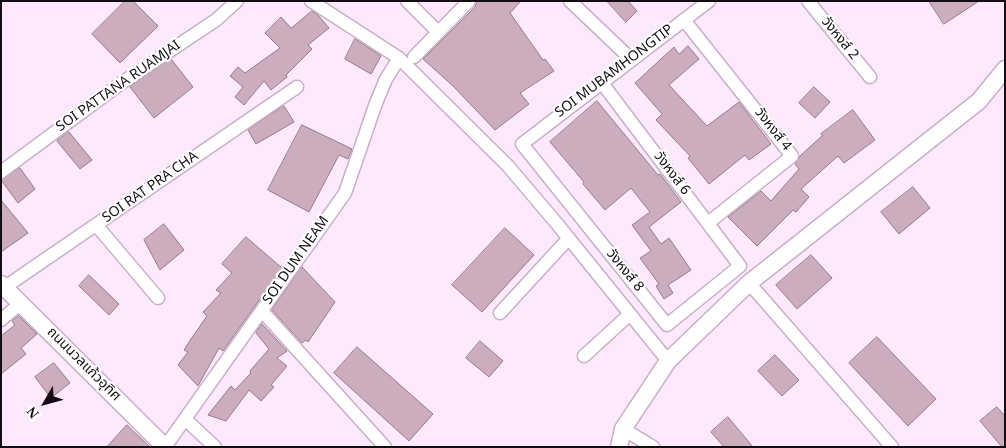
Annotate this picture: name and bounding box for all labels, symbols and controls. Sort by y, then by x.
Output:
street label: วังหงส์ 2 [817,14,861,64]
street label: SOI MUBAMHONGTIP [553,22,677,122]
street label: SOI PATTANA RUAMJAI [54,38,184,136]
street label: วังหงส์ 4 [750,105,794,155]
street label: SOI RAT PRA CHA [100,149,202,227]
street label: วังหงส์ 6 [649,149,693,199]
street label: SOI DUM NEAM [260,214,334,308]
street label: วังหงส์ 8 [602,246,646,296]
street label: ถนนนวลแก้วอุทิศ [43,325,123,405]
north arrow [20,378,70,428]
text: N [24,404,42,421]

